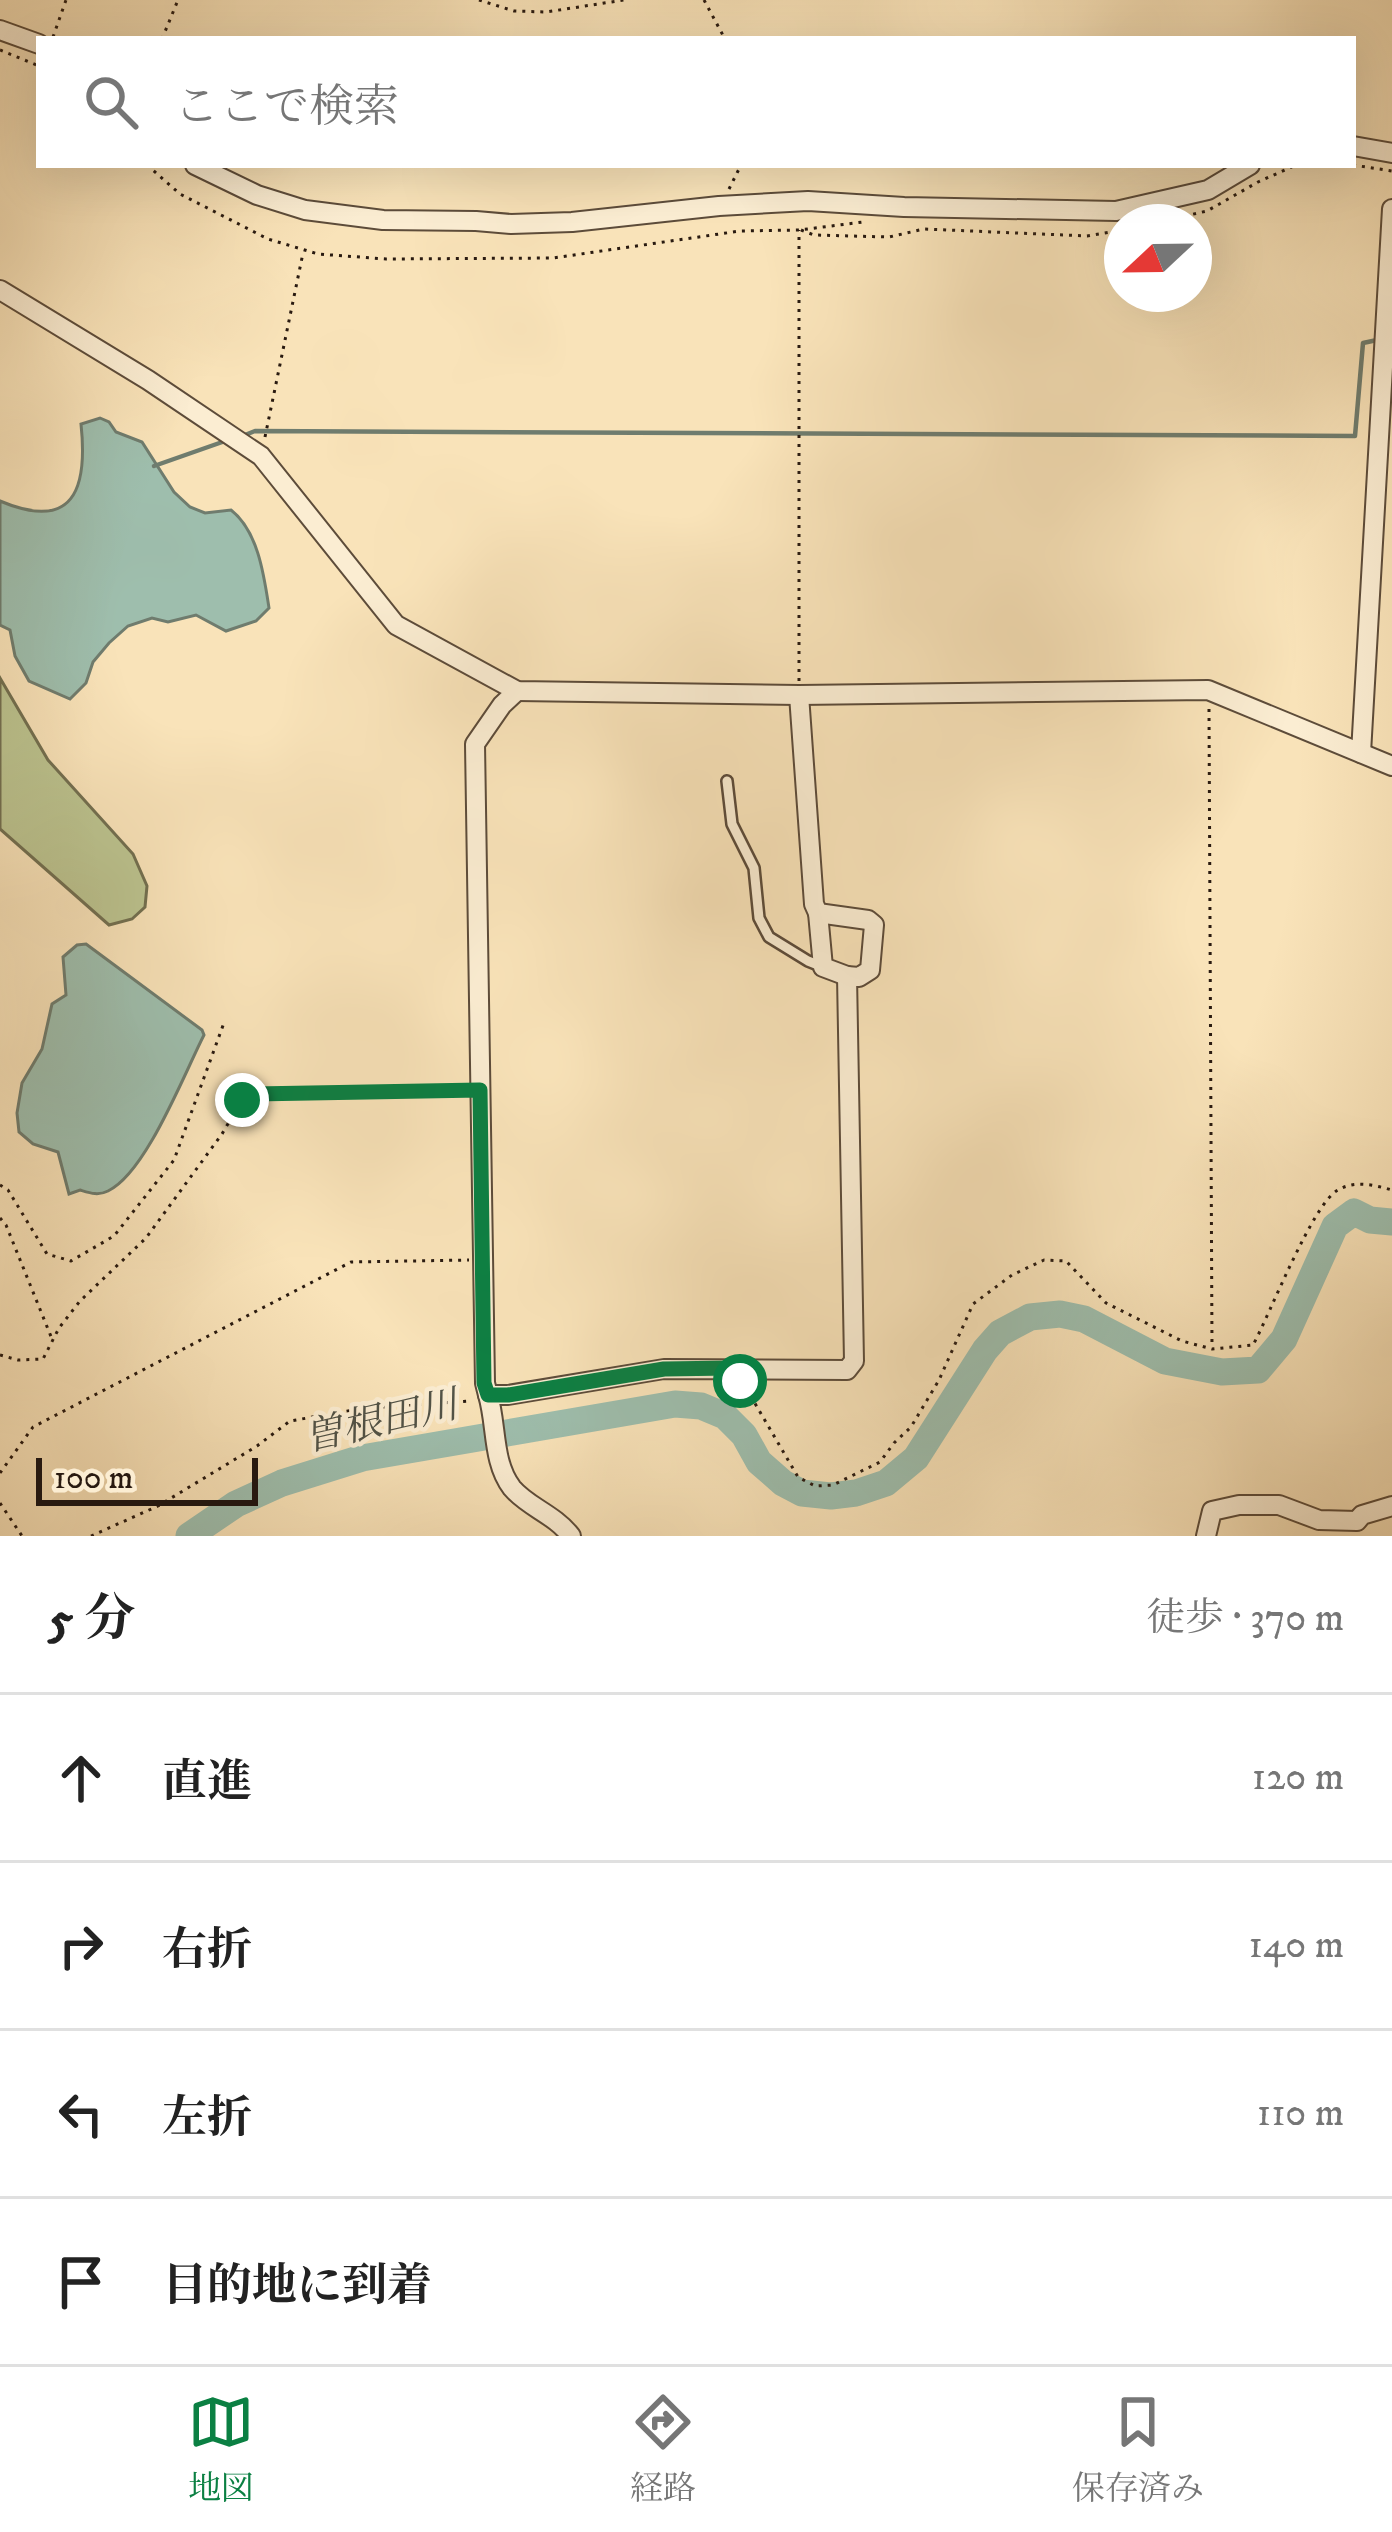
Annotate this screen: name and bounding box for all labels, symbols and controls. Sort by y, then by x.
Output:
search box [36,36,1356,168]
icon: search [78,69,144,135]
text: ここで検索 [174,80,399,136]
north arrow [1104,204,1212,312]
route end [215,1073,269,1127]
route start [713,1354,767,1408]
water label: 曽根田川 [299,1380,466,1463]
scale bar [36,1452,258,1505]
text: 100 m [54,1458,133,1499]
text: 5 分 [48,1588,135,1652]
text: 徒歩 · 370 m [1146,1594,1344,1643]
icon: ahead [48,1745,114,1811]
text: 120 m [1252,1753,1344,1802]
text: 直進 [162,1755,252,1811]
icon: right [48,1913,114,1979]
text: 140 m [1249,1921,1344,1970]
text: 右折 [162,1923,252,1979]
icon: left [48,2081,114,2147]
text: 110 m [1257,2089,1344,2138]
text: 左折 [162,2091,252,2147]
icon: arrive [48,2249,114,2315]
text: 目的地に到着 [162,2259,432,2315]
tab: 地図 [188,2389,254,2510]
tab: 経路 [630,2389,696,2510]
tab: 保存済み [1072,2389,1204,2510]

